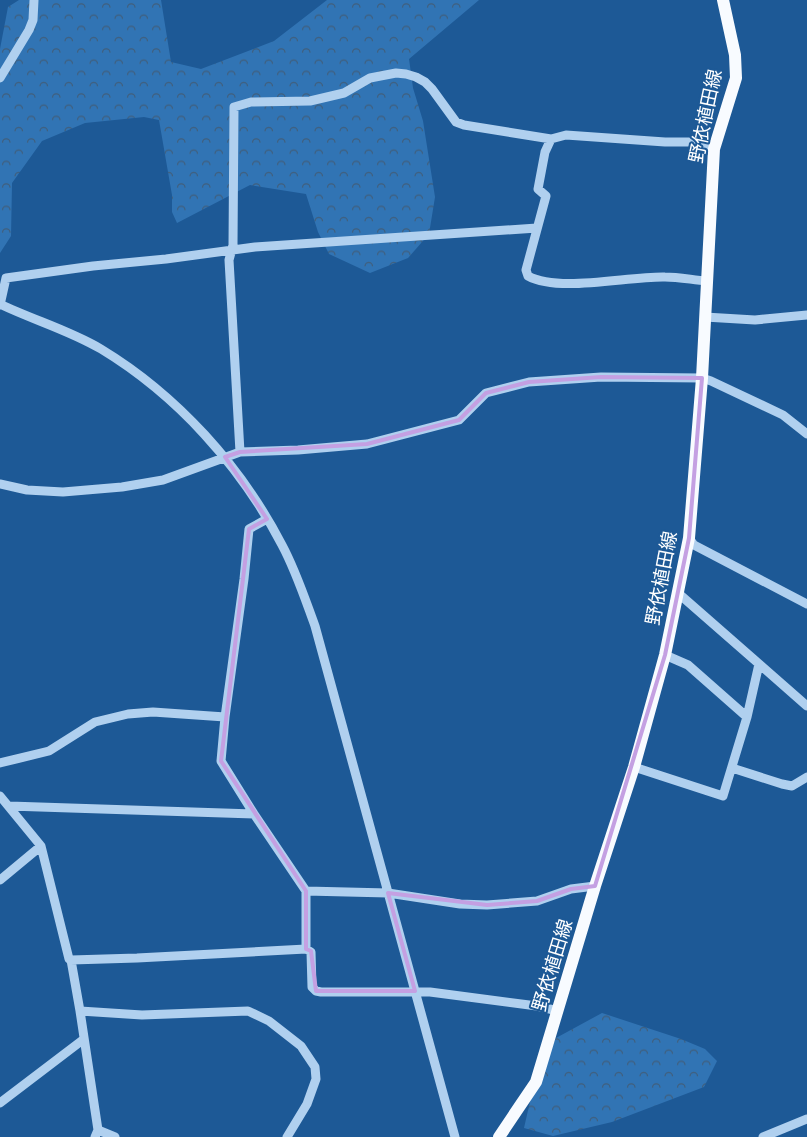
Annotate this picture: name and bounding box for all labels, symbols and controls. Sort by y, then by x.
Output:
street label: 野依植田線 [685,67,727,165]
street label: 野依植田線 [642,529,682,627]
street label: 野依植田線 [529,917,577,1014]

